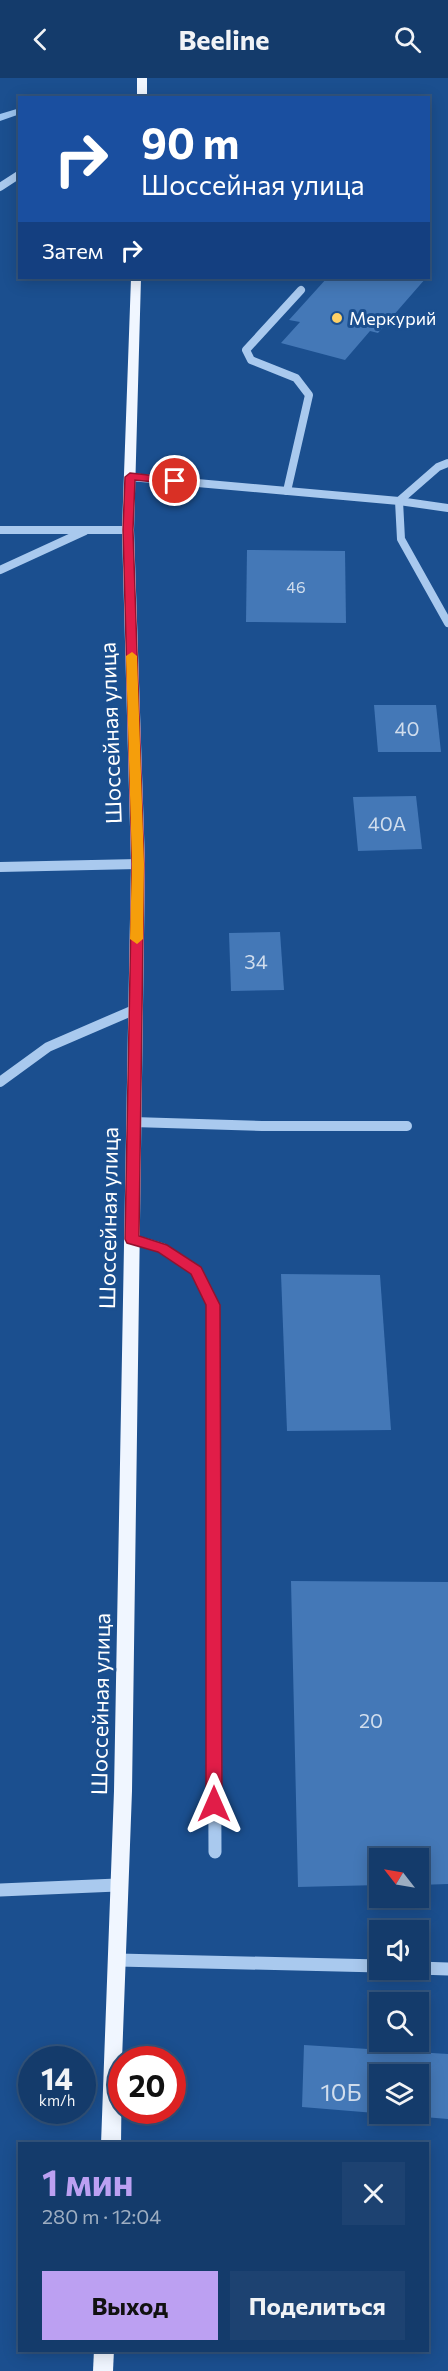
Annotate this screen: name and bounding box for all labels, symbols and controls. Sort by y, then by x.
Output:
icon: back [24,23,57,56]
text: Beeline [178,23,270,56]
icon: search [391,23,424,56]
text: 90 m [141,116,240,168]
icon: right [42,120,120,198]
text: Шоссейная улица [141,168,364,201]
icon: right [115,234,148,267]
text: Затем [42,237,103,264]
place label: Меркурий [349,307,436,329]
marker: Меркурий [330,311,344,325]
pin [149,455,200,506]
icon: arrive [158,464,191,497]
house number: 46 [286,577,306,596]
street label: Шоссейная улица [93,642,127,824]
house number: 40 [394,716,420,740]
house number: 40А [368,811,406,835]
house number: 34 [244,949,268,973]
street label: Шоссейная улица [93,1127,123,1309]
street label: Шоссейная улица [85,1613,115,1795]
house number: 20 [359,1708,383,1732]
position arrow [182,1772,246,1836]
north arrow [369,1848,429,1908]
map controls [369,1848,429,2124]
button: sound [369,1920,429,1980]
button: search [369,1992,429,2052]
speed limit sign: 20 [108,2046,186,2124]
text: 14 [41,2059,73,2096]
button: layers [369,2064,429,2124]
house number: 10Б [321,2077,361,2106]
text: km/h [39,2091,75,2109]
text: 1 мин [42,2159,134,2203]
button: close [342,2162,405,2225]
text: 280 m · 12:04 [42,2204,161,2228]
button: Выход [42,2271,218,2340]
button: Поделиться [230,2271,405,2340]

